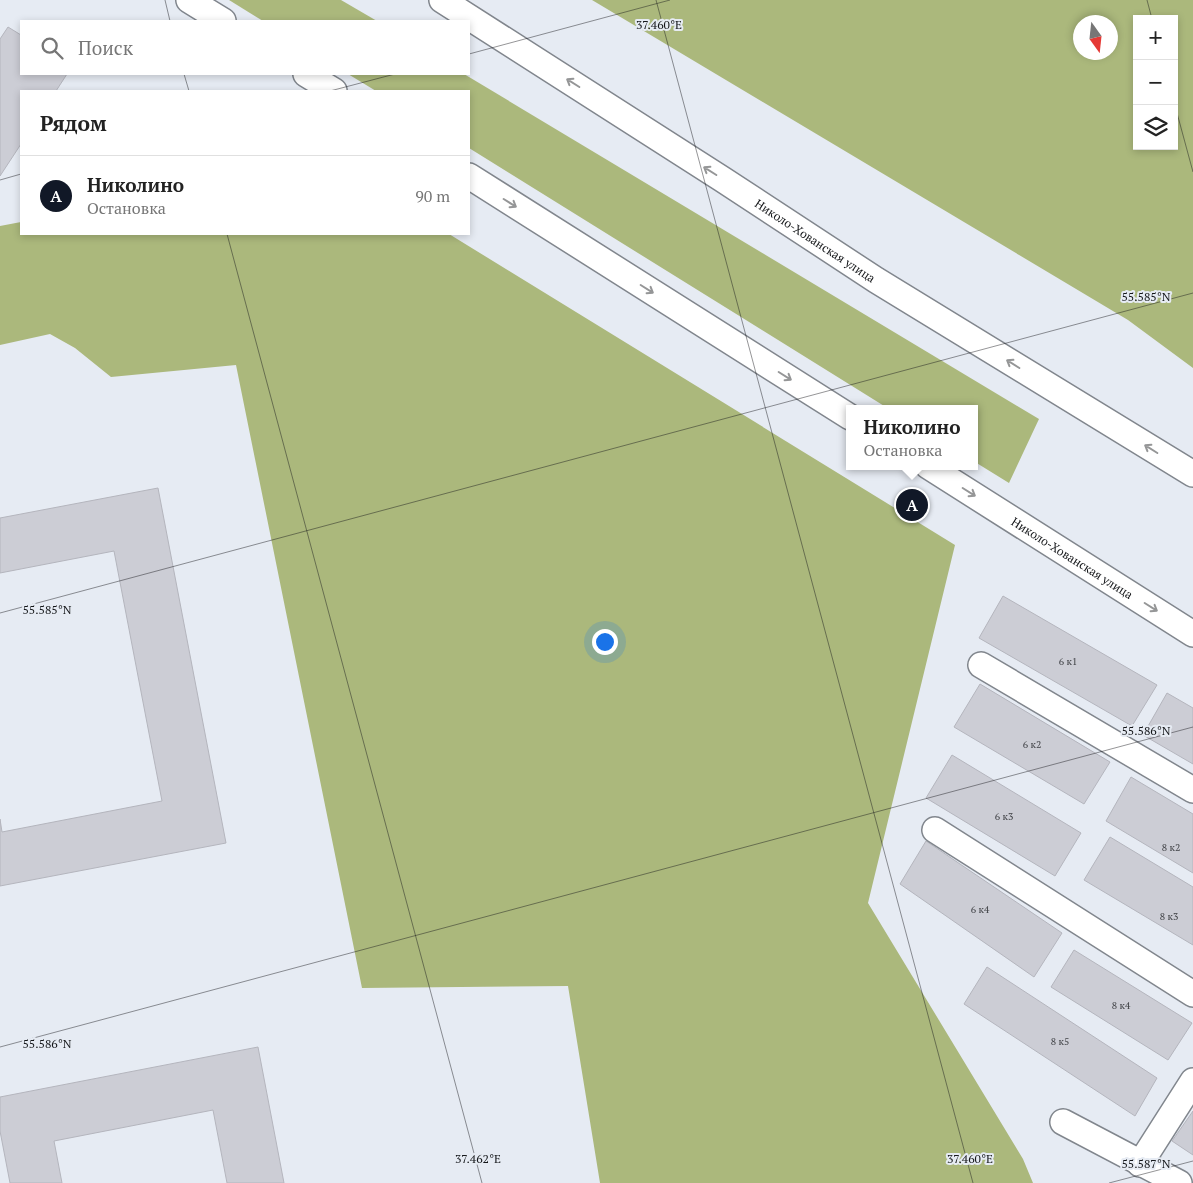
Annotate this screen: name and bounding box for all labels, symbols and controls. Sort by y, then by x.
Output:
north arrow [1073,15,1118,60]
map controls [1133,15,1178,150]
button: + [1133,15,1178,60]
text: 37.460°E [636,17,682,32]
search box [20,20,470,75]
icon: search [38,34,66,62]
text: Поиск [78,35,133,60]
button: − [1133,60,1178,105]
one-way arrow [566,78,580,88]
button: layers [1133,105,1178,150]
text: Рядом [40,109,107,137]
one-way arrow [703,165,717,175]
text: Николино [87,172,184,197]
text: A [50,185,62,207]
text: 90 m [415,185,450,207]
street label: Николо-Хованская улица [752,195,878,285]
text: Остановка [87,197,166,219]
one-way arrow [503,197,517,208]
one-way arrow [640,285,654,295]
text: 55.585°N [1121,289,1171,304]
one-way arrow [1006,358,1020,369]
one-way arrow [777,371,791,381]
popup [846,405,978,470]
text: Николино [863,414,961,439]
text: Остановка [863,439,942,461]
one-way arrow [1145,443,1159,453]
pin: A [896,486,928,524]
one-way arrow [961,488,975,498]
street label: Николо-Хованская улица [1009,513,1136,602]
text: 55.585°N [22,602,72,617]
one-way arrow [1143,603,1157,613]
your location [592,629,618,655]
house number: 6 к1 [1059,655,1077,668]
text: 55.586°N [1121,723,1171,738]
house number: 6 к2 [1023,738,1041,751]
house number: 6 к3 [995,810,1013,823]
house number: 8 к2 [1162,841,1180,854]
house number: 6 к4 [971,903,990,916]
house number: 8 к3 [1160,910,1178,923]
house number: 8 к4 [1112,999,1131,1012]
house number: 8 к5 [1051,1035,1069,1048]
text: 55.586°N [22,1036,72,1051]
text: 37.462°E [455,1151,501,1166]
text: 37.460°E [947,1151,993,1166]
text: 55.587°N [1121,1156,1171,1171]

